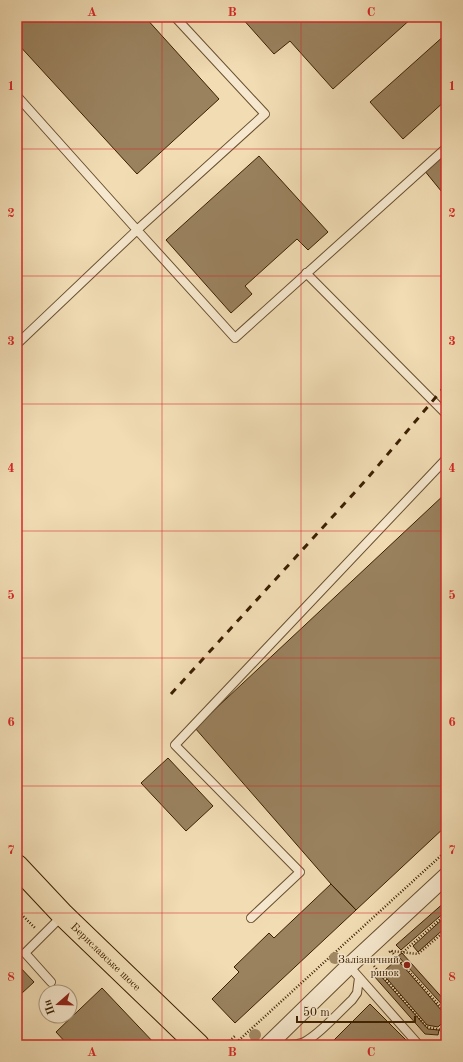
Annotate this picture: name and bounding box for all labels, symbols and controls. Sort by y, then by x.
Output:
text: A [87,6,97,19]
text: B [227,6,237,19]
text: C [367,6,375,19]
text: 1 [7,80,15,93]
text: 1 [448,80,456,93]
text: 2 [7,207,15,220]
text: 2 [448,207,456,220]
text: 3 [7,335,15,348]
text: 3 [448,335,456,348]
text: 4 [7,462,15,475]
text: 4 [448,462,456,475]
text: 5 [7,589,15,602]
text: 5 [448,589,456,602]
text: 6 [7,716,15,729]
text: 6 [448,716,456,729]
text: 7 [7,844,15,857]
text: 7 [448,844,456,857]
street label: Бериславське шосе [68,922,142,994]
place label: Залізничний ринок [338,955,399,979]
marker: Залізничний ринок [402,960,412,970]
text: 8 [7,971,15,984]
text: 8 [448,971,456,984]
north arrow [38,984,78,1024]
text: Пн [42,998,58,1016]
scale bar [297,998,415,1024]
text: 50 m [303,1006,330,1019]
text: A [87,1046,97,1059]
text: B [227,1046,237,1059]
text: C [367,1046,375,1059]

